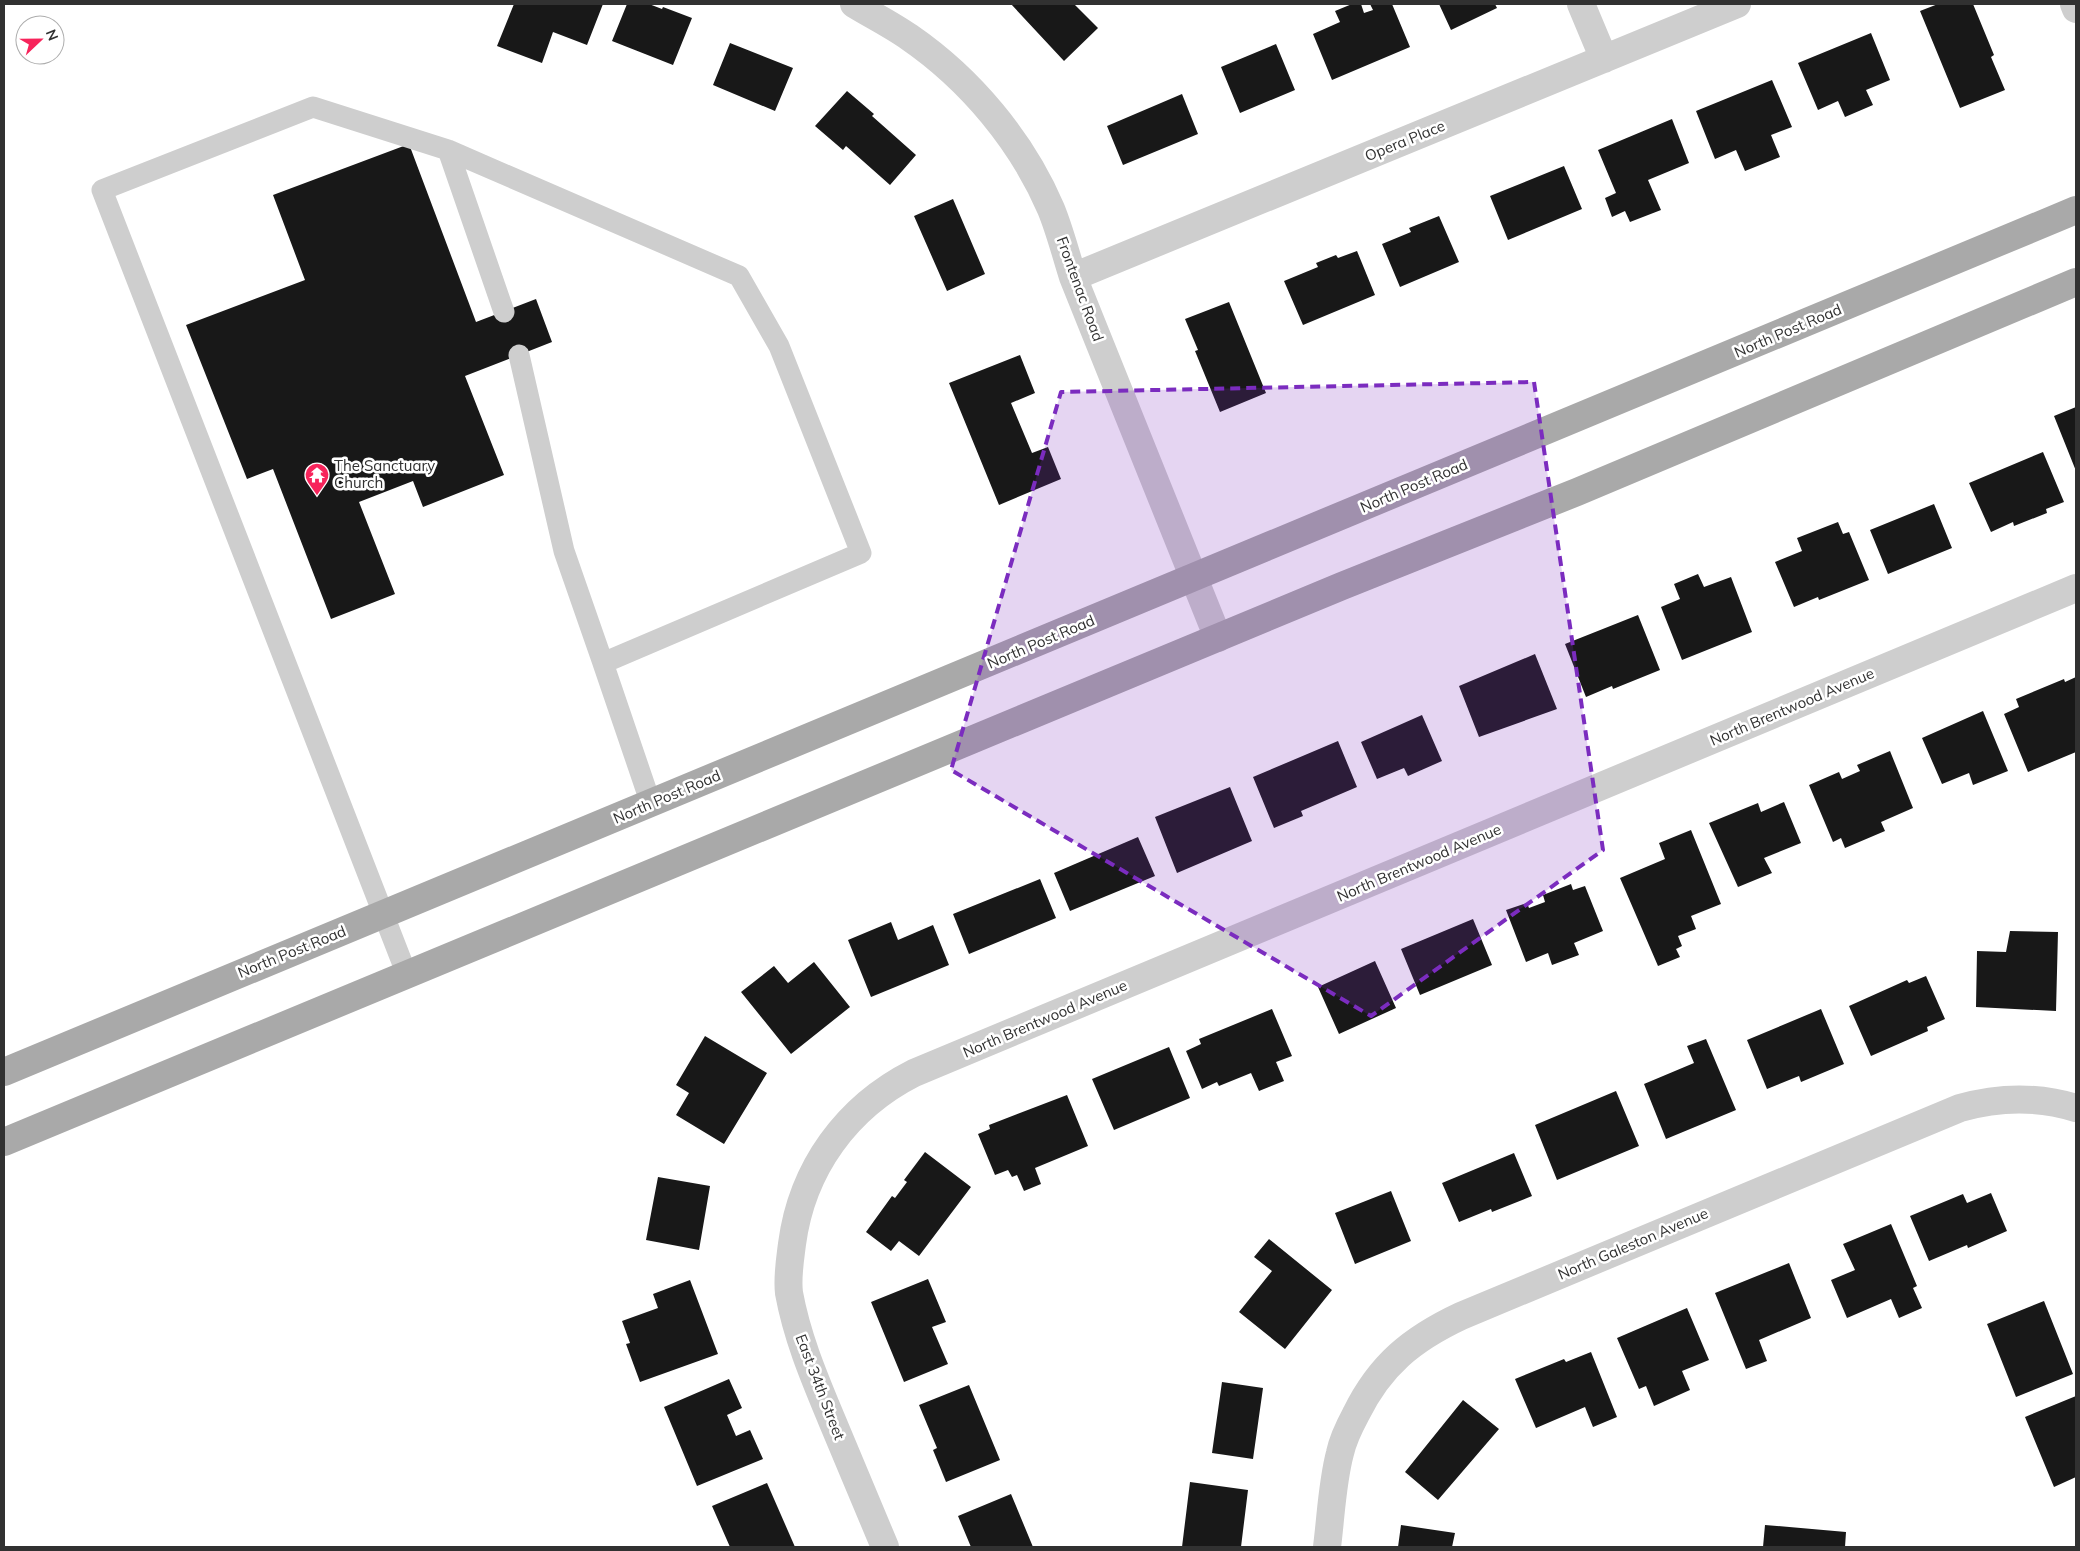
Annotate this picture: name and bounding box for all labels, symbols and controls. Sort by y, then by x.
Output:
north arrow [15,15,65,65]
text: N [42,27,62,43]
street label: Opera Place [1362,116,1448,165]
street label: Frontenac Road [1053,234,1108,344]
street label: North Post Road [1731,299,1844,362]
street label: North Post Road [1357,454,1470,517]
place label: The Sanctuary Church [334,456,435,492]
temple icon: The Sanctuary Church [304,462,330,496]
street label: North Post Road [984,610,1097,673]
street label: North Brentwood Avenue [1707,663,1877,750]
street label: North Post Road [610,765,723,828]
street label: North Brentwood Avenue [1334,819,1504,906]
street label: North Post Road [235,921,349,982]
street label: North Brentwood Avenue [960,975,1130,1062]
street label: North Galeston Avenue [1555,1203,1711,1284]
street label: East 34th Street [792,1331,849,1442]

